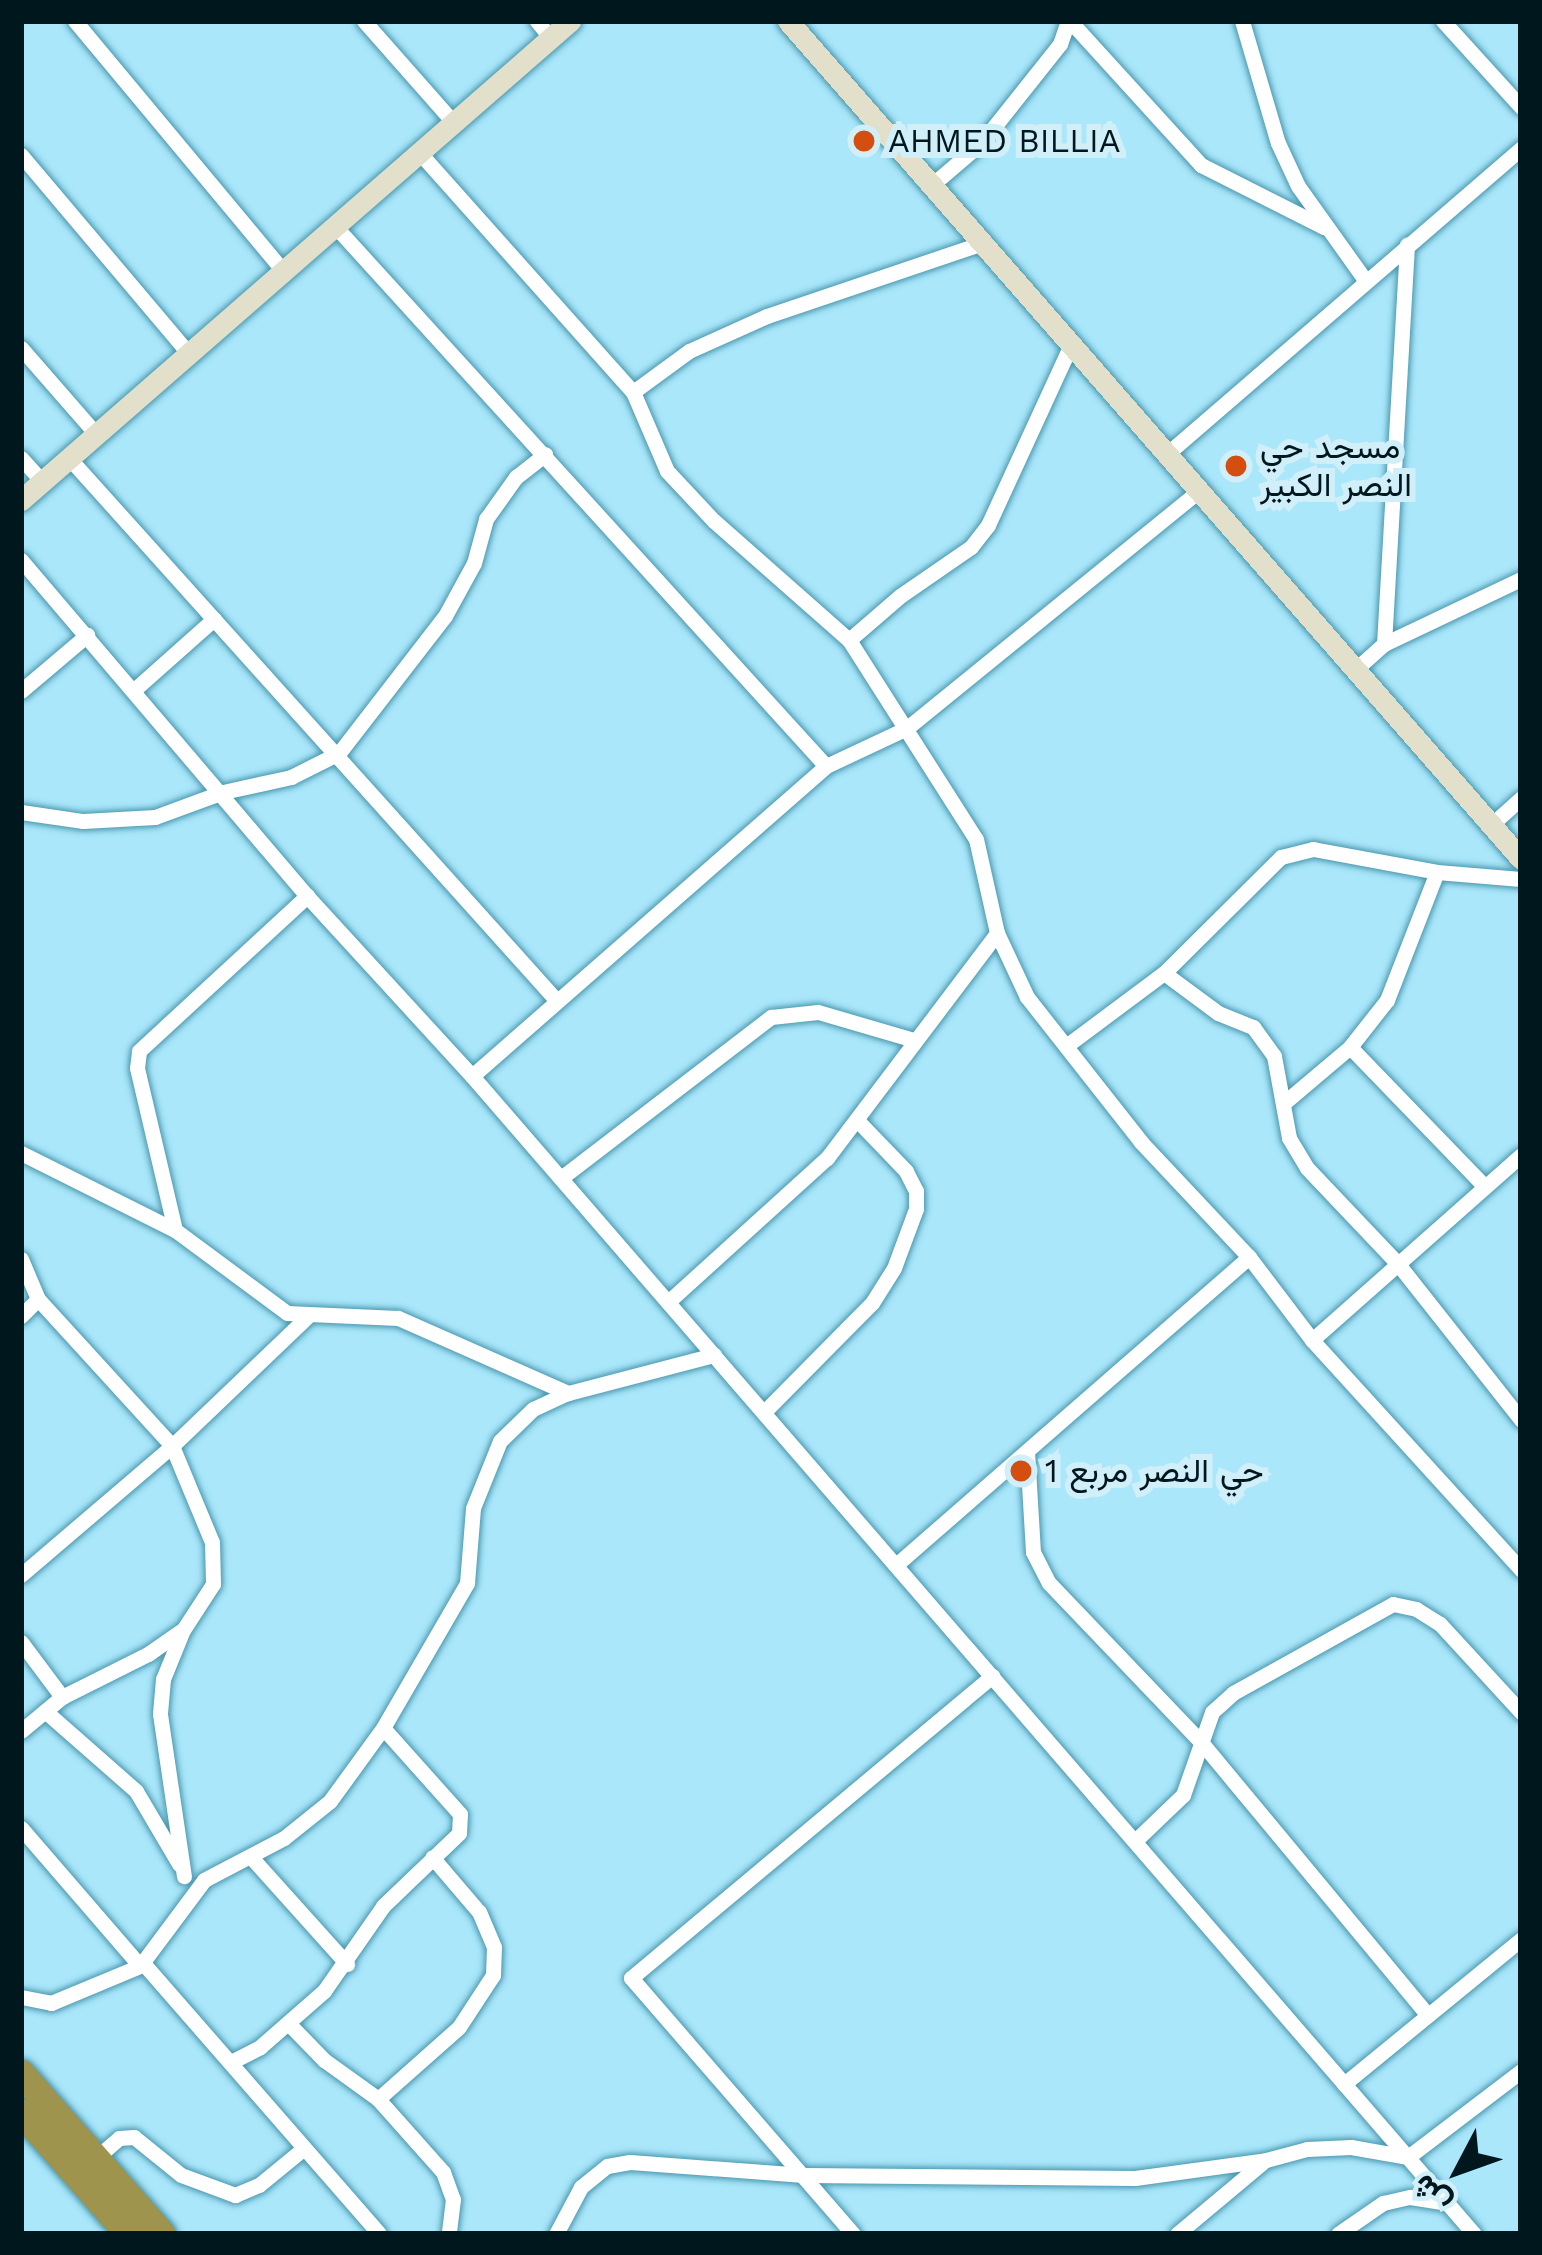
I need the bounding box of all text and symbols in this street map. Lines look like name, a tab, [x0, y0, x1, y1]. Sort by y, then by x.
place label: AHMED BILLIA	[888, 121, 1121, 161]
marker: AHMED BILLIA	[851, 128, 877, 154]
place label: مسجد حي النصر الكبير	[1260, 427, 1412, 505]
marker: مسجد حي النصر الكبير	[1223, 453, 1249, 479]
place label: حي النصر مربع 1	[1045, 1451, 1264, 1491]
marker: حي النصر مربع 1	[1008, 1458, 1034, 1484]
north arrow	[1398, 2111, 1518, 2231]
text: ش	[1403, 2167, 1458, 2223]

